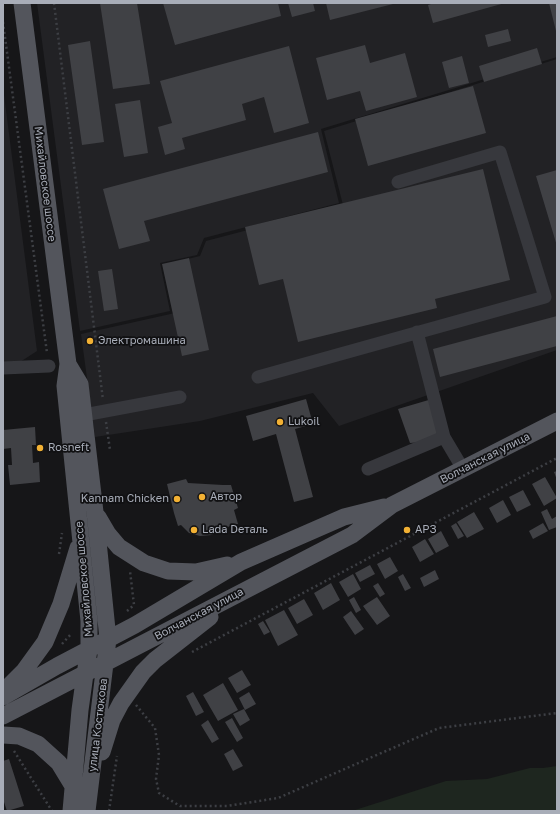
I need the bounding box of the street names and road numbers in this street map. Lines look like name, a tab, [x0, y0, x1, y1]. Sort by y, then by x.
street label: Михайловское шоссе	[31, 126, 59, 242]
street label: Волчанская улица	[438, 430, 532, 486]
street label: Михайловское шоссе	[72, 521, 96, 637]
street label: Волчанская улица	[152, 585, 246, 643]
street label: улица Костюкова	[86, 677, 110, 773]

